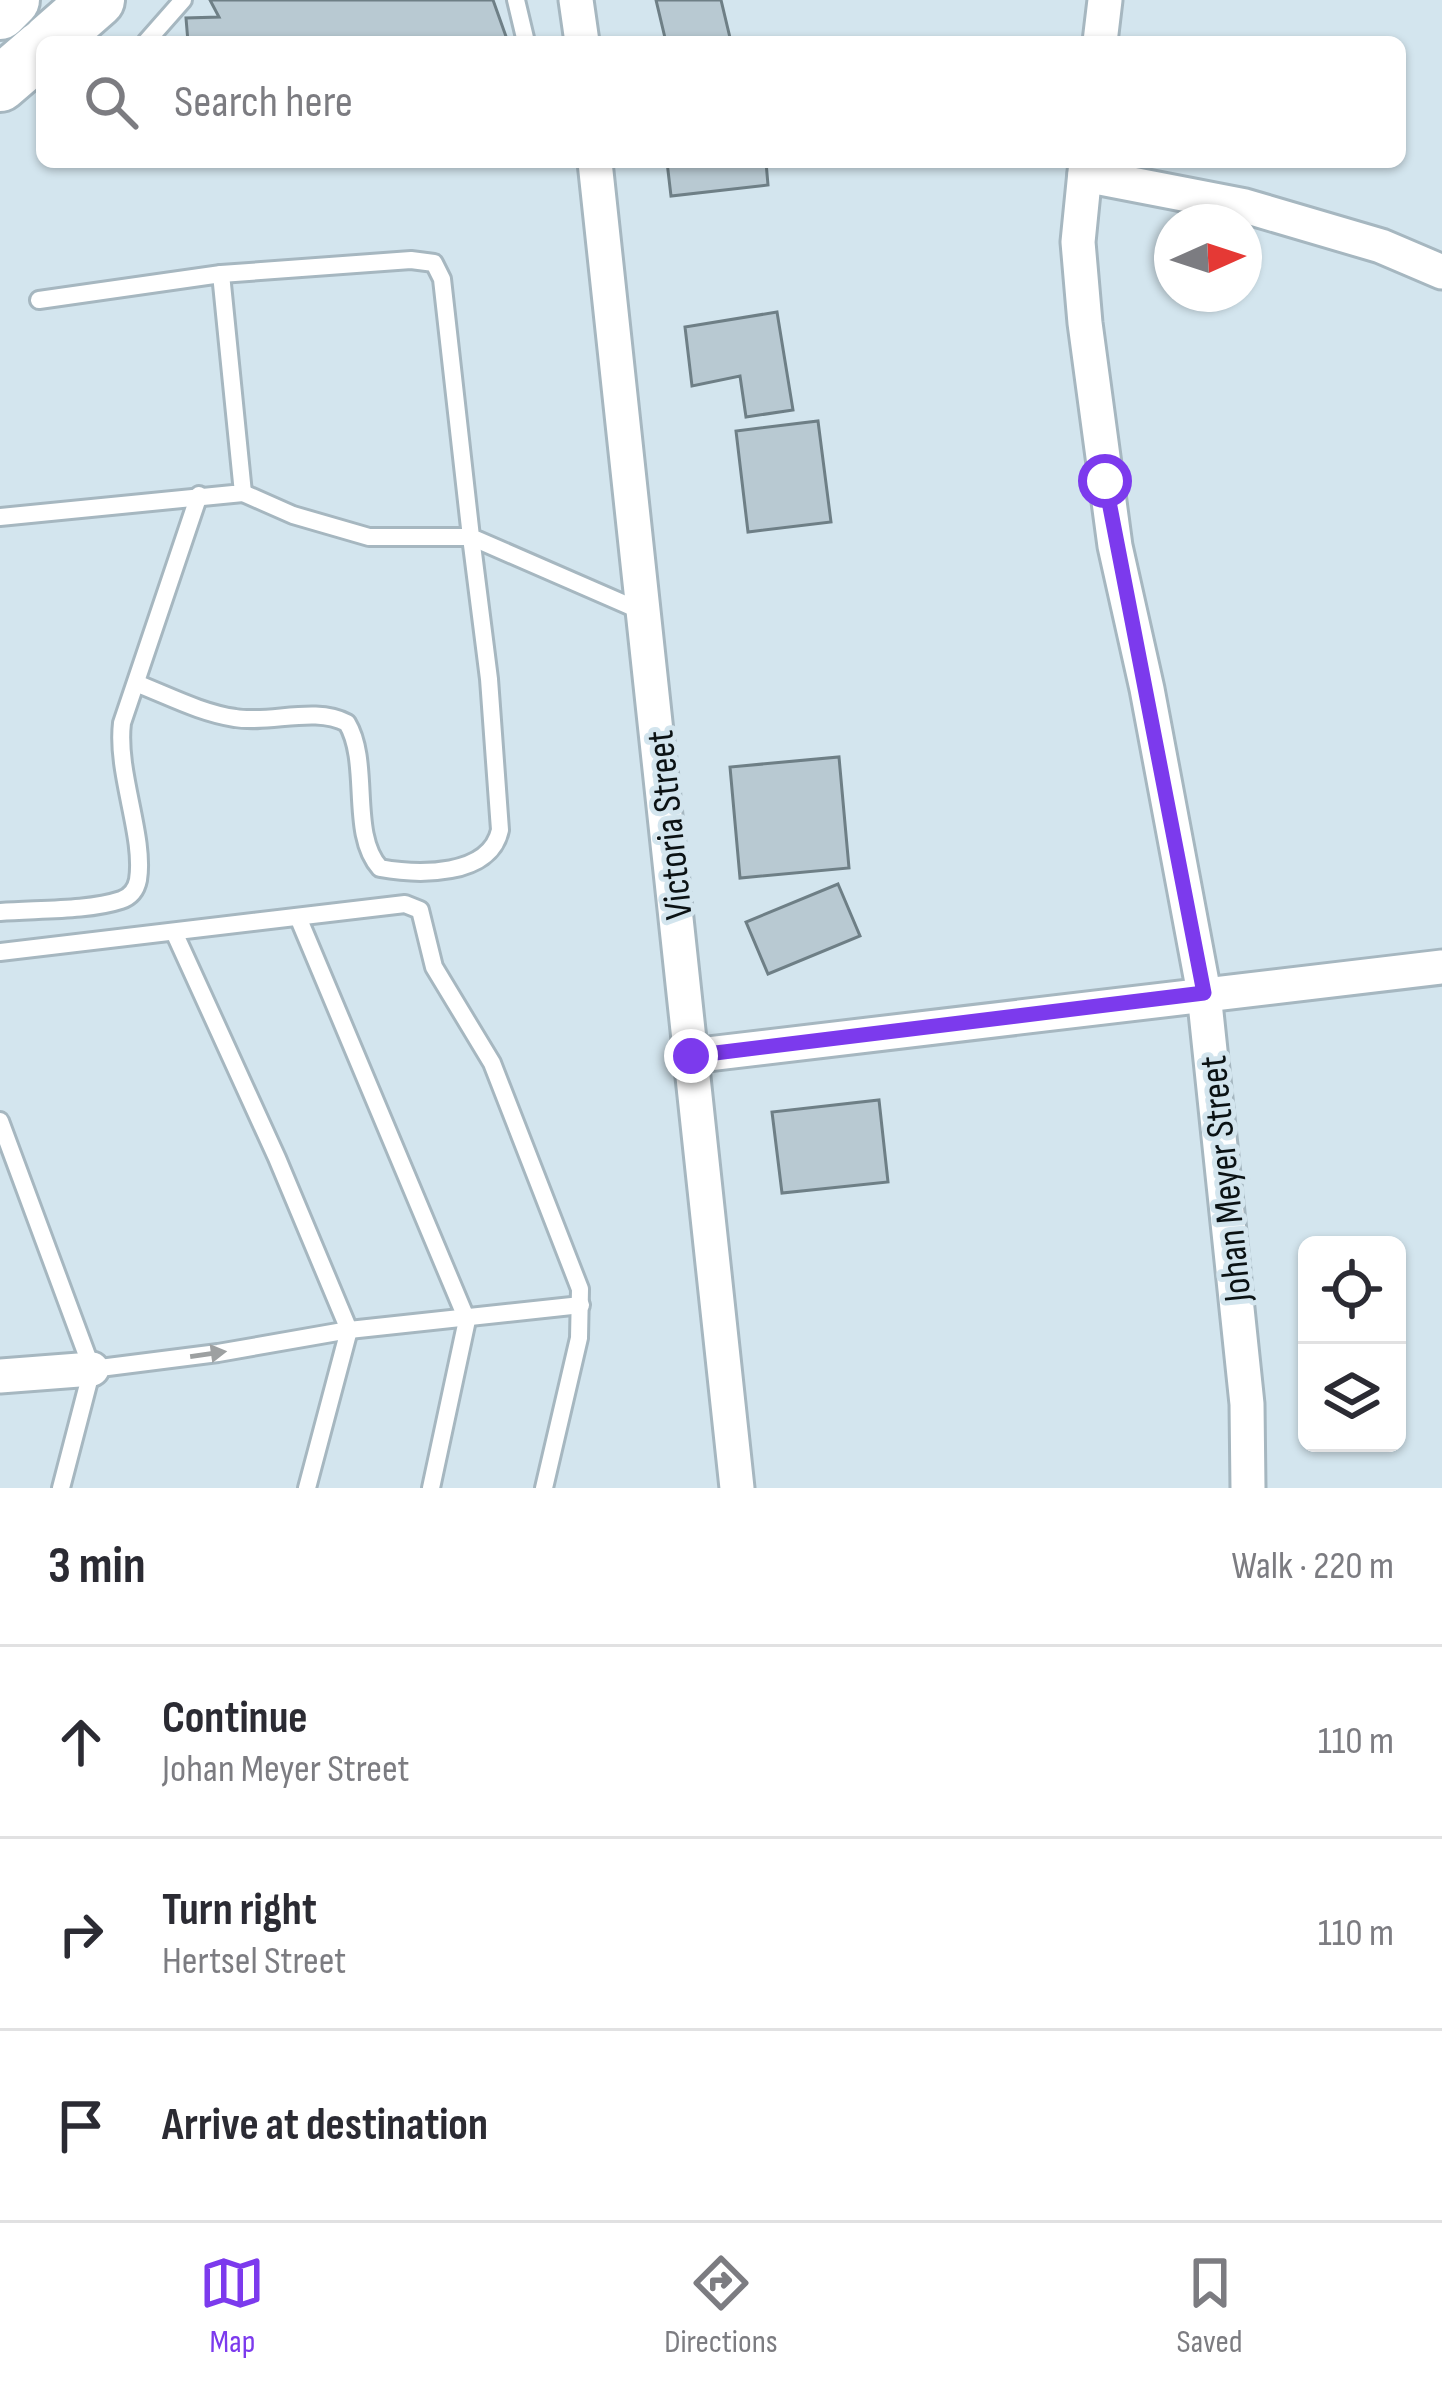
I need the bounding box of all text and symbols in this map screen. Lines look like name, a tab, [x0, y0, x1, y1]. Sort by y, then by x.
search box	[36, 36, 1406, 168]
icon: search	[78, 69, 144, 135]
text: Search here	[174, 75, 353, 130]
north arrow	[1154, 204, 1262, 312]
route start	[1078, 454, 1132, 508]
street label: Victoria Street	[637, 728, 704, 922]
route end	[664, 1029, 718, 1083]
street label: Johan Meyer Street	[1190, 1053, 1263, 1305]
map controls	[1298, 1236, 1406, 1452]
button: locate	[1298, 1236, 1406, 1344]
button: layers	[1298, 1344, 1406, 1452]
one-way arrow	[190, 1345, 227, 1364]
text: 3 min	[48, 1536, 146, 1597]
text: Walk · 220 m	[1232, 1543, 1394, 1590]
text: Continue	[162, 1691, 308, 1746]
icon: ahead	[48, 1709, 114, 1775]
text: 110 m	[1318, 1718, 1394, 1765]
text: Johan Meyer Street	[162, 1746, 409, 1793]
text: Turn right	[162, 1883, 317, 1938]
icon: right	[48, 1901, 114, 1967]
text: 110 m	[1318, 1910, 1394, 1957]
text: Hertsel Street	[162, 1938, 346, 1985]
icon: arrive	[48, 2093, 114, 2159]
text: Arrive at destination	[162, 2098, 488, 2153]
tab: Map	[199, 2250, 265, 2362]
tab: Directions	[664, 2250, 778, 2362]
tab: Saved	[1176, 2250, 1243, 2362]

